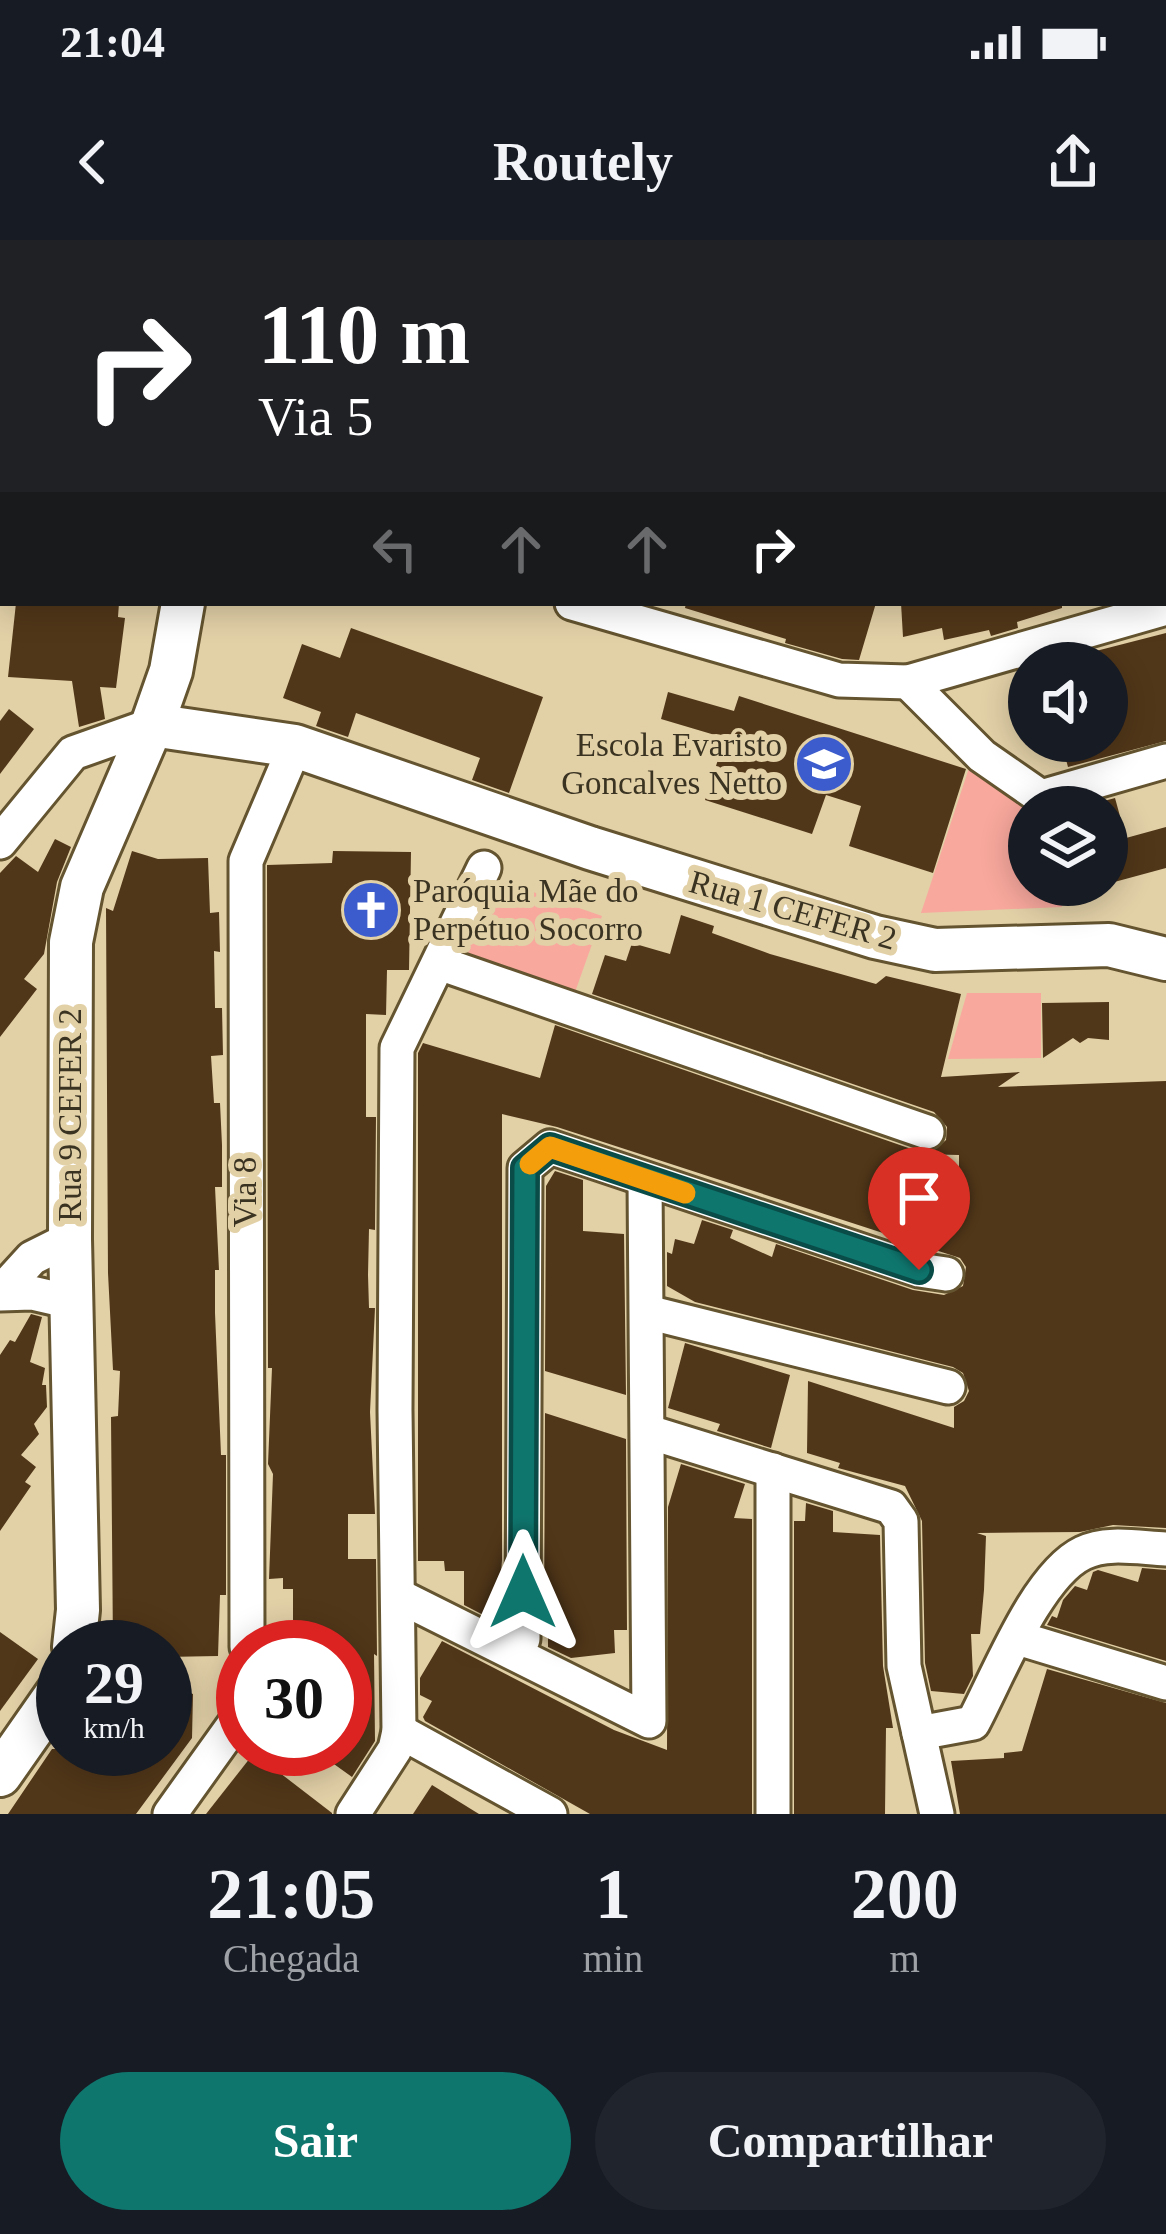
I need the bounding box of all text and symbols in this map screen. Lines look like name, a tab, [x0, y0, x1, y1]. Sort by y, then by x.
text: 21:04	[60, 17, 165, 67]
icon: back	[60, 129, 126, 195]
icon: share	[1040, 129, 1106, 195]
text: Routely	[493, 132, 673, 192]
icon: right	[60, 288, 216, 444]
text: 110 m	[258, 288, 470, 381]
text: Via 5	[258, 387, 373, 447]
icon: left	[362, 516, 428, 582]
icon: ahead	[488, 516, 554, 582]
icon: ahead	[614, 516, 680, 582]
icon: right	[740, 516, 806, 582]
map controls	[1008, 642, 1128, 906]
button: sound	[1008, 642, 1128, 762]
place label: Escola Evaristo Goncalves Netto	[561, 727, 782, 801]
school or university icon: Escola Evaristo Goncalves Netto	[793, 733, 855, 795]
button: layers	[1008, 786, 1128, 906]
street label: Rua 1 CEFER 2	[685, 863, 901, 957]
place label: Paróquia Mãe do Perpétuo Socorro	[413, 873, 643, 947]
church icon: Paróquia Mãe do Perpétuo Socorro	[340, 879, 402, 941]
street label: Rua 9 CEFER 2	[52, 1008, 88, 1222]
pin	[868, 1147, 970, 1270]
street label: Via 8	[227, 1157, 263, 1227]
icon: arrive	[886, 1165, 952, 1231]
position arrow	[460, 1529, 586, 1655]
speed limit sign: 30	[216, 1620, 372, 1776]
text: 29	[84, 1650, 144, 1716]
text: km/h	[83, 1711, 145, 1744]
text: 21:05	[207, 1854, 375, 1934]
text: 1	[595, 1854, 631, 1934]
text: 200	[851, 1854, 959, 1934]
text: Chegada	[223, 1937, 360, 1980]
text: min	[583, 1937, 643, 1980]
text: m	[889, 1937, 920, 1980]
button: Sair	[60, 2072, 571, 2210]
button: Compartilhar	[595, 2072, 1106, 2210]

